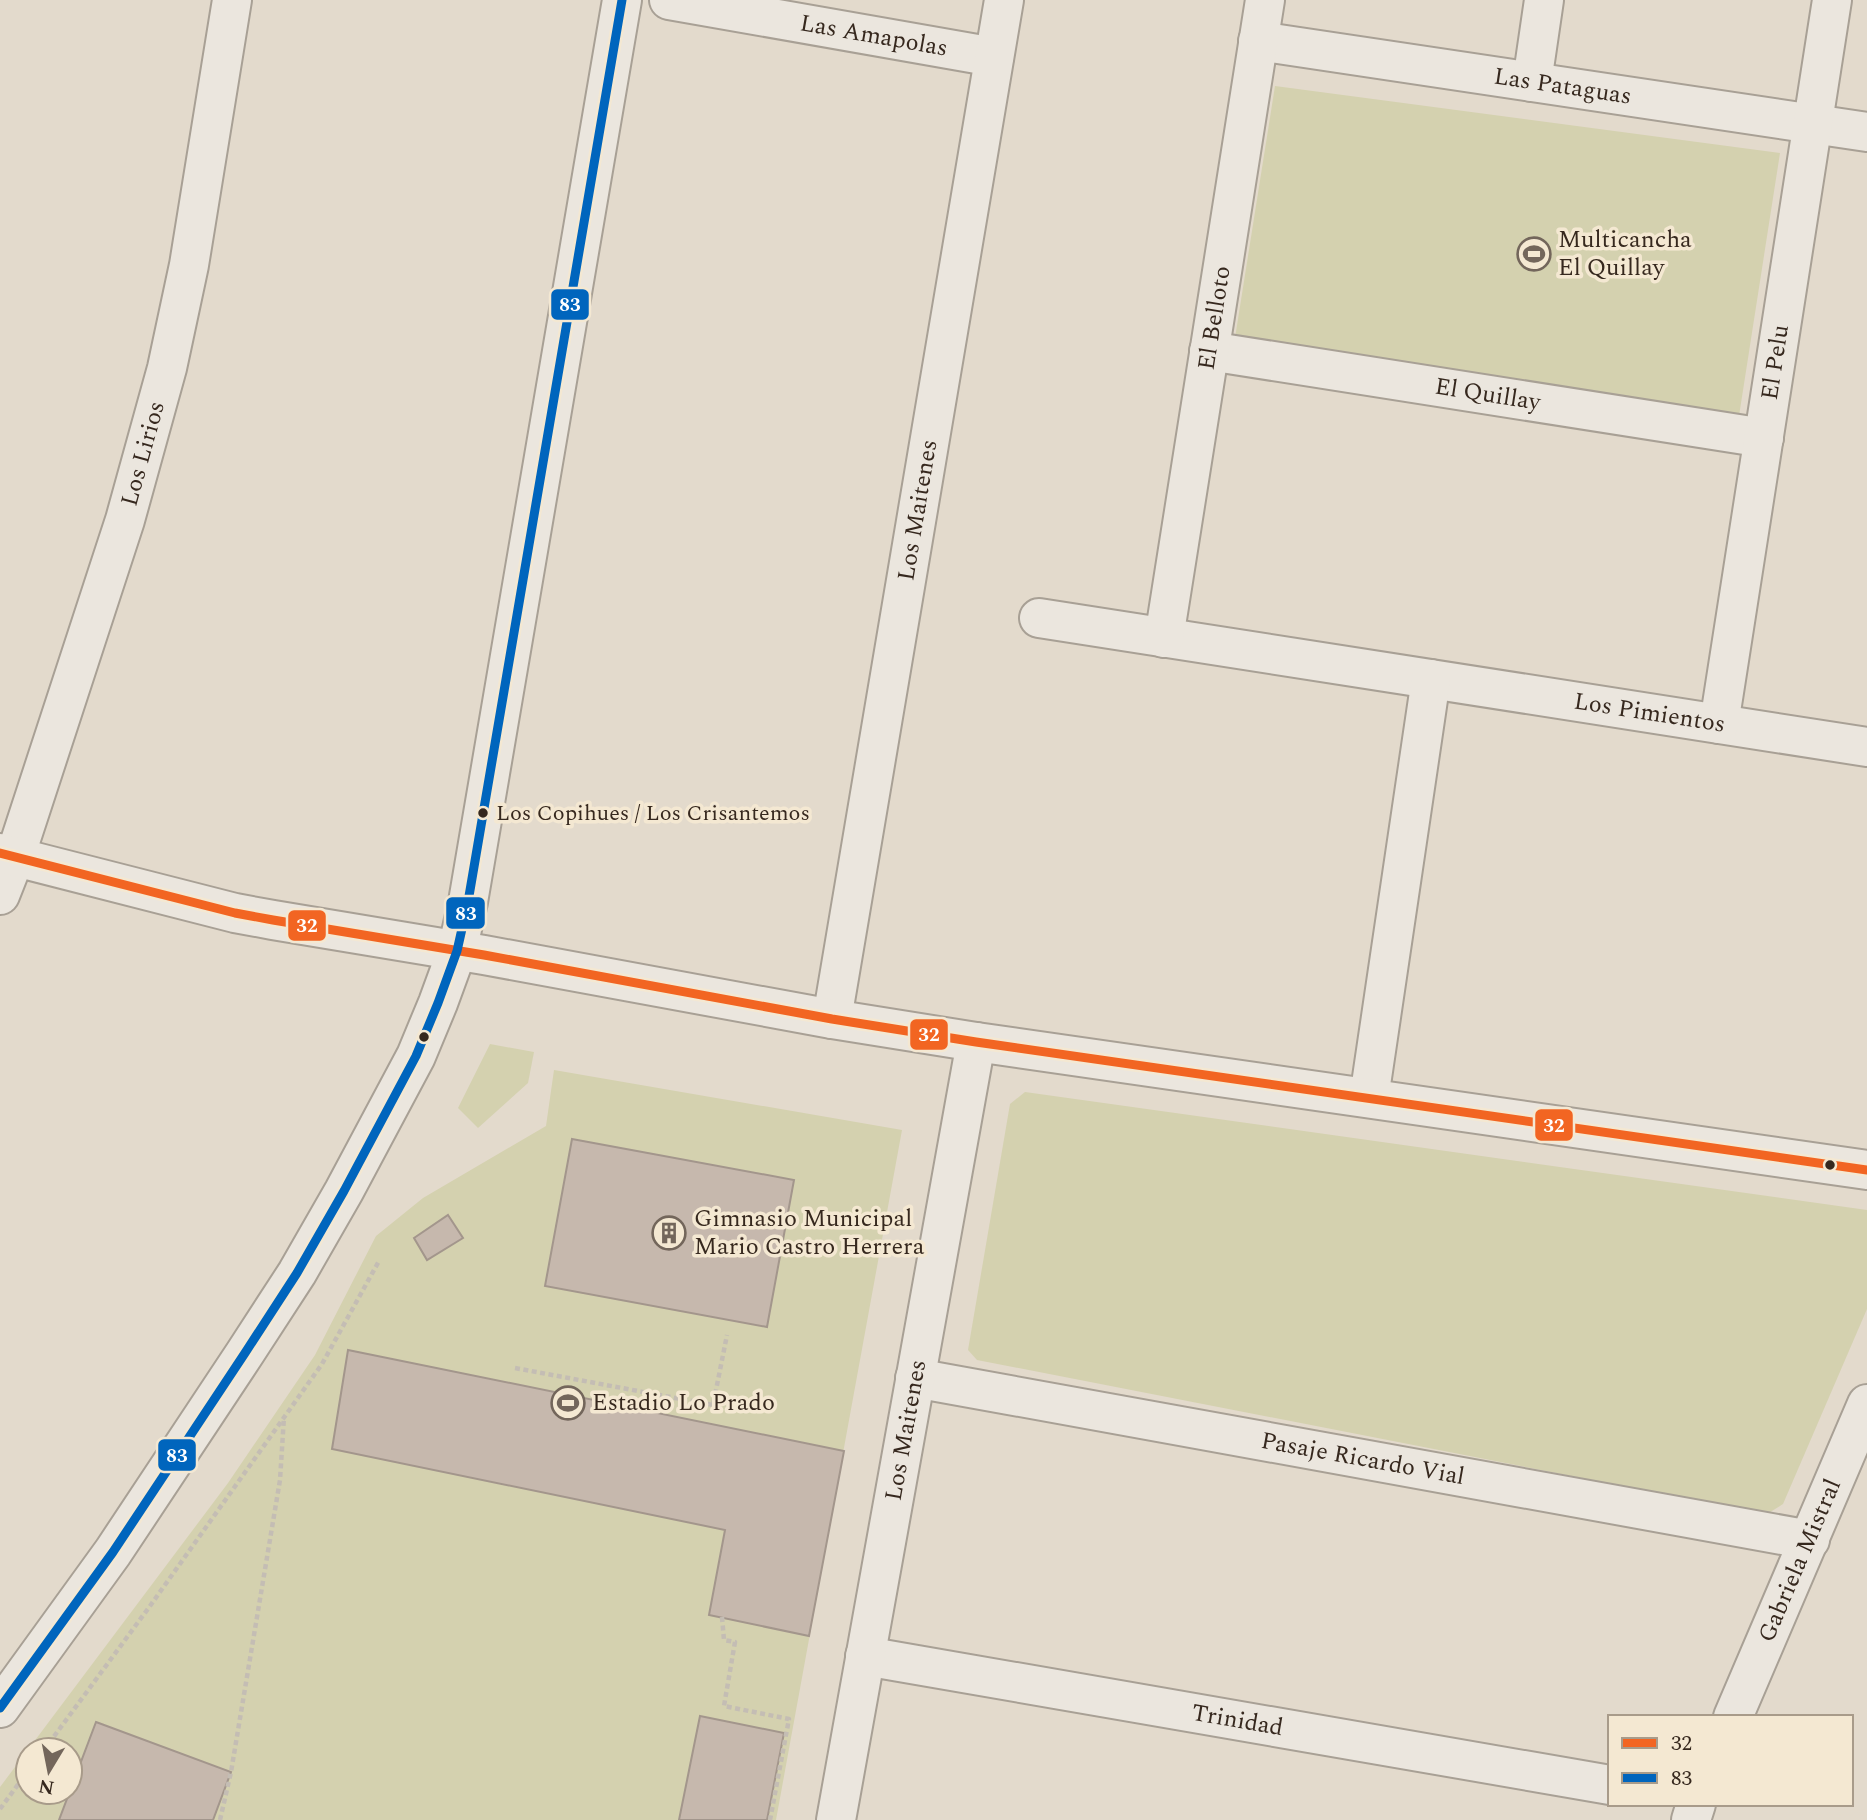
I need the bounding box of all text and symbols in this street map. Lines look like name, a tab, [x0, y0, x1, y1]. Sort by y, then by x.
street label: Las Amapolas	[797, 5, 951, 67]
street label: Las Pataguas	[1491, 58, 1634, 115]
place label: Multicancha El Quillay	[1558, 222, 1692, 286]
sports icon: Multicancha El Quillay	[1515, 235, 1553, 273]
street label: El Belloto	[1189, 263, 1241, 373]
line badge: 83	[550, 288, 590, 321]
text: 83	[559, 291, 581, 320]
street label: El Pelu	[1752, 322, 1799, 403]
street label: El Quillay	[1432, 369, 1544, 421]
street label: Los Lirios	[112, 397, 175, 510]
street label: Los Maitenes	[888, 437, 948, 584]
street label: Los Pimientos	[1571, 684, 1728, 743]
place label: Los Copihues / Los Crisantemos	[496, 797, 810, 830]
marker: Los Copihues / Los Crisantemos	[476, 806, 490, 820]
line badge: 83	[445, 896, 486, 930]
text: 83	[455, 900, 477, 929]
line badge: 32	[287, 909, 327, 942]
text: 32	[296, 912, 318, 941]
line badge: 32	[909, 1018, 949, 1051]
text: 32	[918, 1021, 940, 1050]
unlabelled marker	[417, 1030, 431, 1044]
line badge: 32	[1534, 1108, 1574, 1142]
text: 32	[1543, 1112, 1565, 1141]
unlabelled marker	[1823, 1158, 1837, 1172]
place label: Gimnasio Municipal Mario Castro Herrera	[694, 1201, 925, 1265]
building icon: Gimnasio Municipal Mario Castro Herrera	[650, 1214, 688, 1252]
street label: Los Maitenes	[876, 1357, 937, 1504]
sports icon: Estadio Lo Prado	[549, 1384, 587, 1422]
place label: Estadio Lo Prado	[592, 1385, 775, 1421]
street label: Pasaje Ricardo Vial	[1258, 1423, 1467, 1495]
line badge: 83	[157, 1438, 197, 1472]
text: 83	[166, 1442, 188, 1471]
street label: Gabriela Mistral	[1749, 1473, 1851, 1648]
street label: Trinidad	[1189, 1695, 1286, 1746]
legend	[1608, 1715, 1853, 1806]
text: 32	[1671, 1728, 1692, 1760]
north arrow	[14, 1736, 84, 1806]
text: 83	[1671, 1763, 1693, 1795]
text: N	[36, 1771, 56, 1802]

